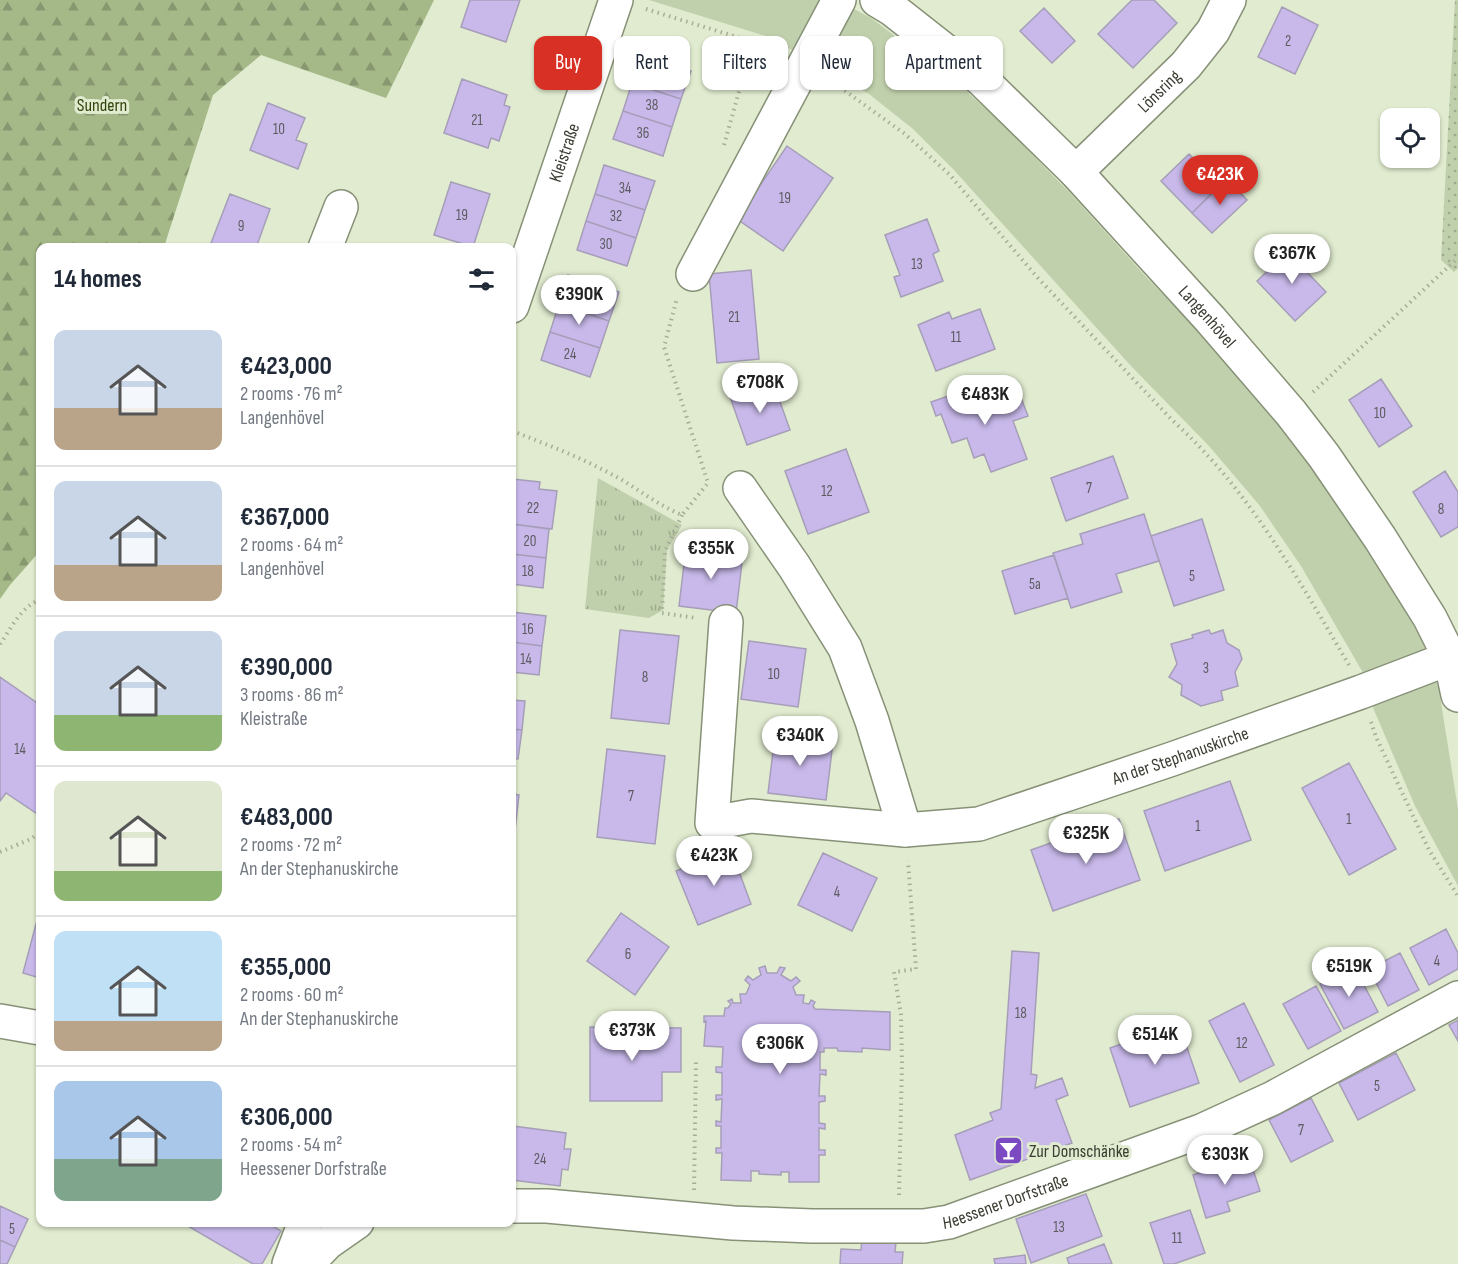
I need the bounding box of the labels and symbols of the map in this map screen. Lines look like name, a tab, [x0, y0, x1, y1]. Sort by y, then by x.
house number: 2	[1285, 32, 1291, 51]
street label: Lönsring	[1134, 66, 1185, 117]
park label: Sundern	[77, 95, 127, 116]
house number: 38	[646, 96, 658, 115]
house number: 21	[471, 111, 483, 130]
house number: 10	[273, 120, 285, 139]
street label: Kleistraße	[545, 121, 584, 185]
house number: 36	[637, 124, 649, 143]
pin: €423K	[1178, 155, 1262, 206]
house number: 34	[619, 179, 631, 198]
house number: 19	[779, 189, 791, 208]
house number: 19	[456, 206, 468, 225]
house number: 32	[610, 207, 622, 226]
house number: 9	[238, 217, 244, 236]
pin: €367K	[1250, 234, 1334, 285]
house number: 30	[600, 235, 612, 254]
house number: 13	[911, 255, 923, 274]
pin: €390K	[537, 275, 621, 326]
street label: Langenhövel	[1174, 282, 1240, 352]
house number: 21	[728, 308, 740, 327]
house number: 11	[951, 328, 962, 347]
house number: 24	[564, 345, 576, 364]
pin: €708K	[718, 363, 802, 414]
pin: €483K	[943, 375, 1027, 426]
house number: 10	[1374, 404, 1386, 423]
house number: 7	[1086, 479, 1092, 498]
house number: 12	[821, 482, 833, 501]
house number: 22	[527, 499, 539, 518]
house number: 8	[1438, 500, 1444, 519]
pin: €355K	[669, 529, 753, 580]
house number: 20	[524, 532, 536, 551]
house number: 18	[522, 562, 534, 581]
house number: 5	[1189, 567, 1195, 586]
house number: 5a	[1029, 575, 1041, 594]
house number: 16	[522, 620, 534, 639]
house number: 14	[520, 650, 532, 669]
house number: 3	[1203, 659, 1209, 678]
house number: 10	[768, 665, 780, 684]
house number: 8	[642, 668, 648, 687]
pin: €340K	[758, 716, 842, 767]
street label: An der Stephanuskirche	[1109, 723, 1251, 790]
house number: 14	[14, 740, 26, 759]
house number: 7	[628, 787, 634, 806]
house number: 1	[1346, 810, 1352, 829]
pin: €325K	[1044, 814, 1128, 865]
house number: 1	[1195, 817, 1201, 836]
pin: €423K	[672, 836, 756, 887]
house number: 4	[834, 883, 840, 902]
house number: 6	[625, 945, 631, 964]
pin: €519K	[1307, 947, 1391, 998]
house number: 4	[1434, 952, 1440, 971]
house number: 18	[1015, 1004, 1027, 1023]
pin: €373K	[590, 1011, 674, 1062]
pin: €514K	[1113, 1015, 1197, 1066]
pin: €306K	[738, 1024, 822, 1075]
house number: 12	[1236, 1034, 1248, 1053]
house number: 5	[1374, 1077, 1380, 1096]
house number: 7	[1298, 1121, 1304, 1140]
bar icon: Zur Domschänke	[992, 1135, 1024, 1167]
pin: €303K	[1183, 1135, 1267, 1186]
place label: Zur Domschänke	[1029, 1141, 1130, 1162]
house number: 24	[534, 1150, 546, 1169]
street label: Heessener Dorfstraße	[941, 1170, 1071, 1234]
house number: 13	[1053, 1218, 1065, 1237]
house number: 5	[9, 1220, 15, 1239]
house number: 11	[1172, 1229, 1183, 1248]

